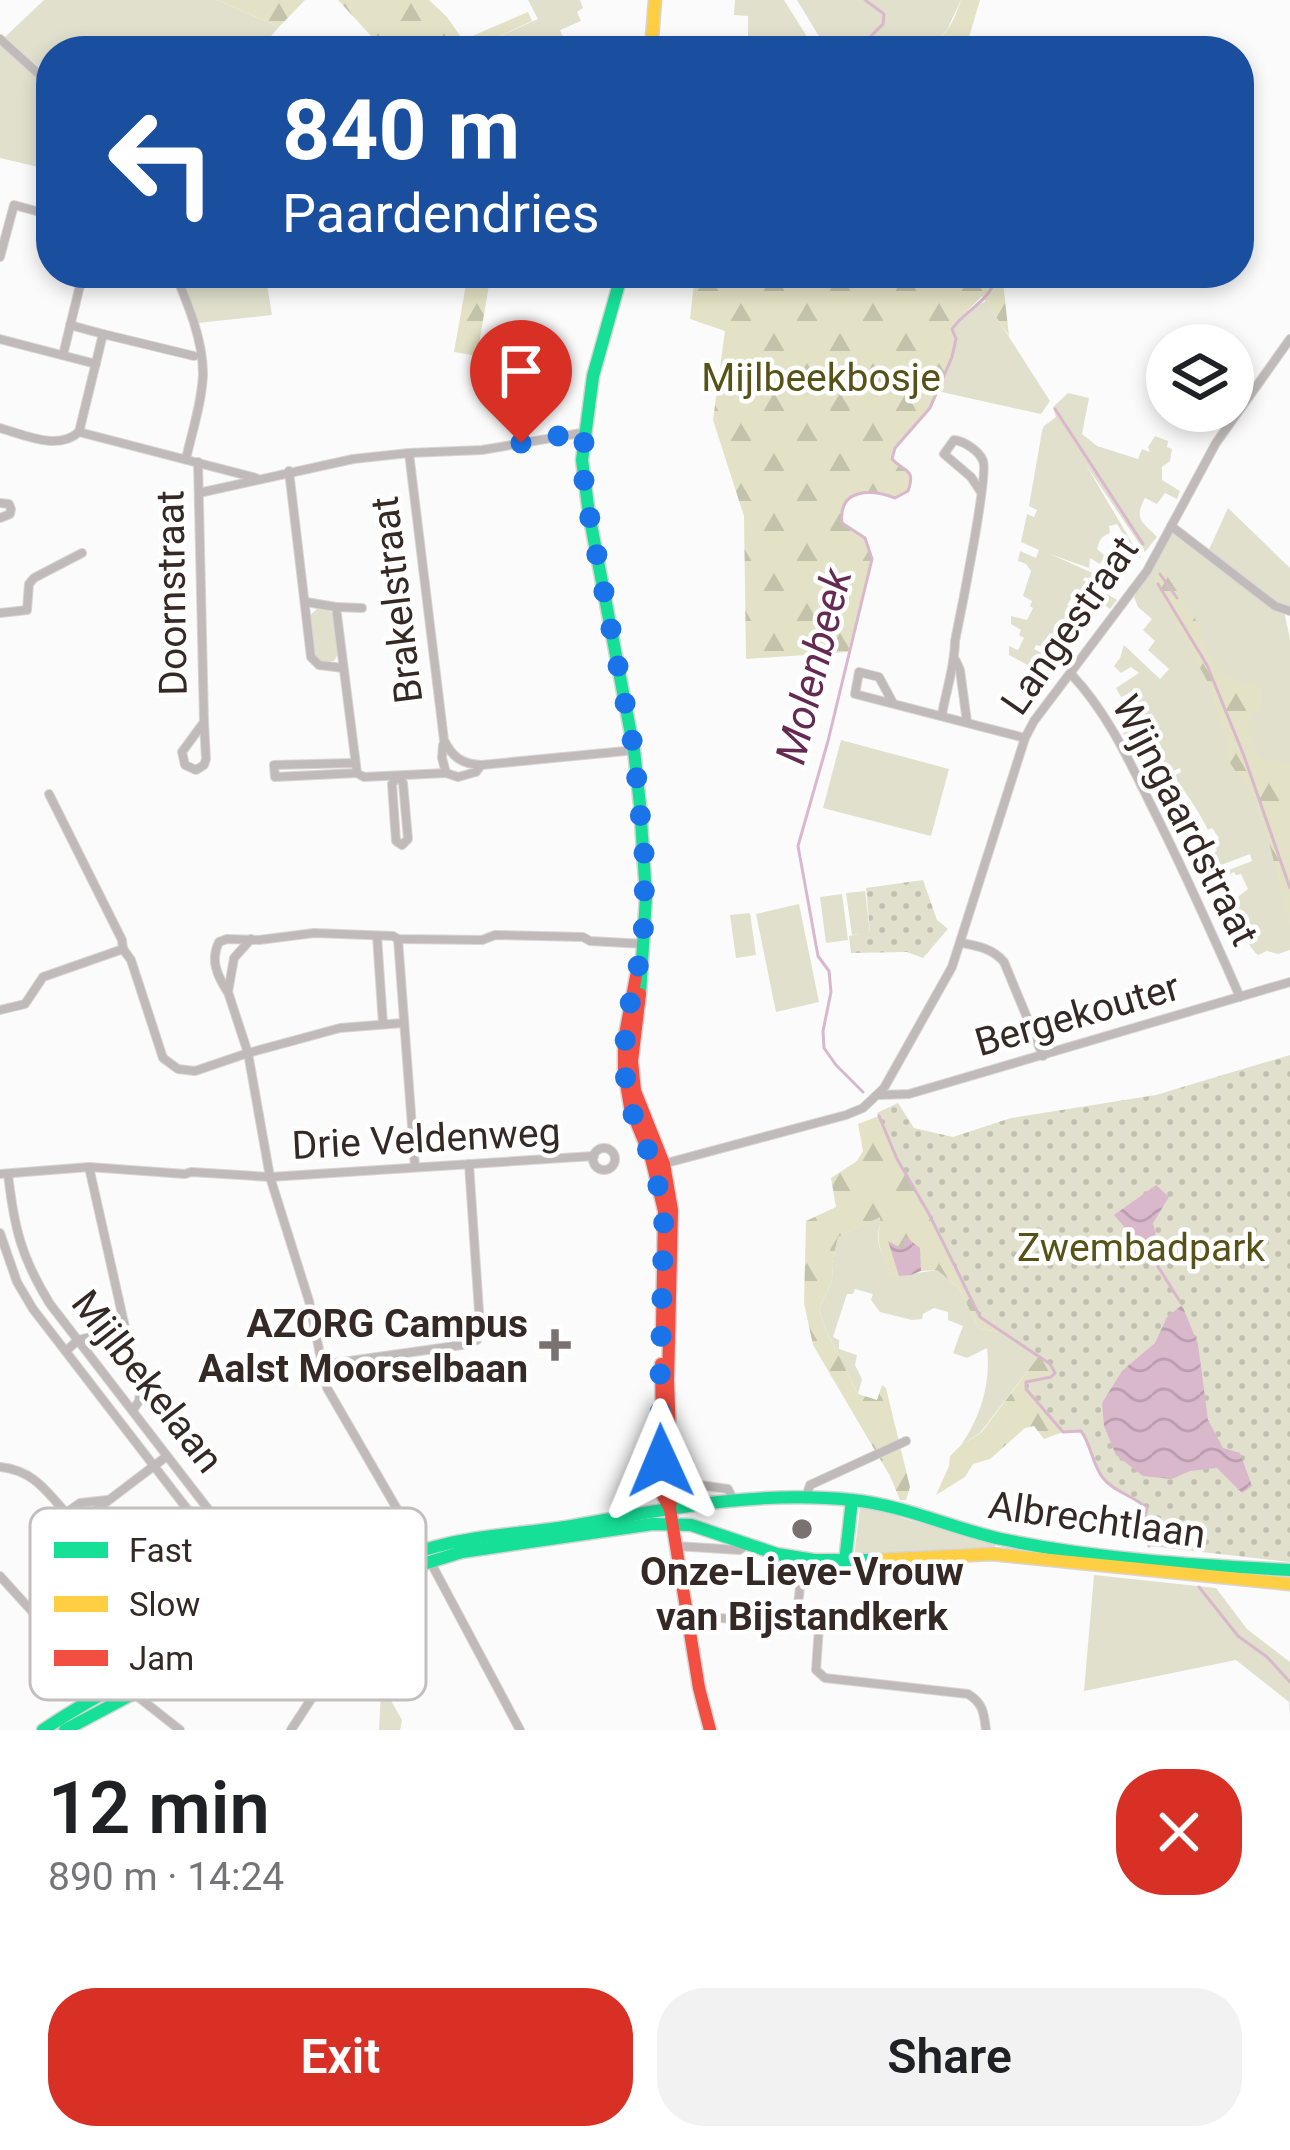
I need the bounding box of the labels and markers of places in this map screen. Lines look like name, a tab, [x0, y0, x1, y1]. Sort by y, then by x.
pin	[470, 320, 572, 443]
place label: AZORG Campus Aalst Moorselbaan	[198, 1301, 528, 1392]
marker: AZORG Campus Aalst Moorselbaan	[539, 1329, 571, 1361]
marker: Onze-Lieve-Vrouw van Bijstandkerk	[789, 1516, 815, 1542]
place label: Onze-Lieve-Vrouw van Bijstandkerk	[640, 1549, 964, 1640]

